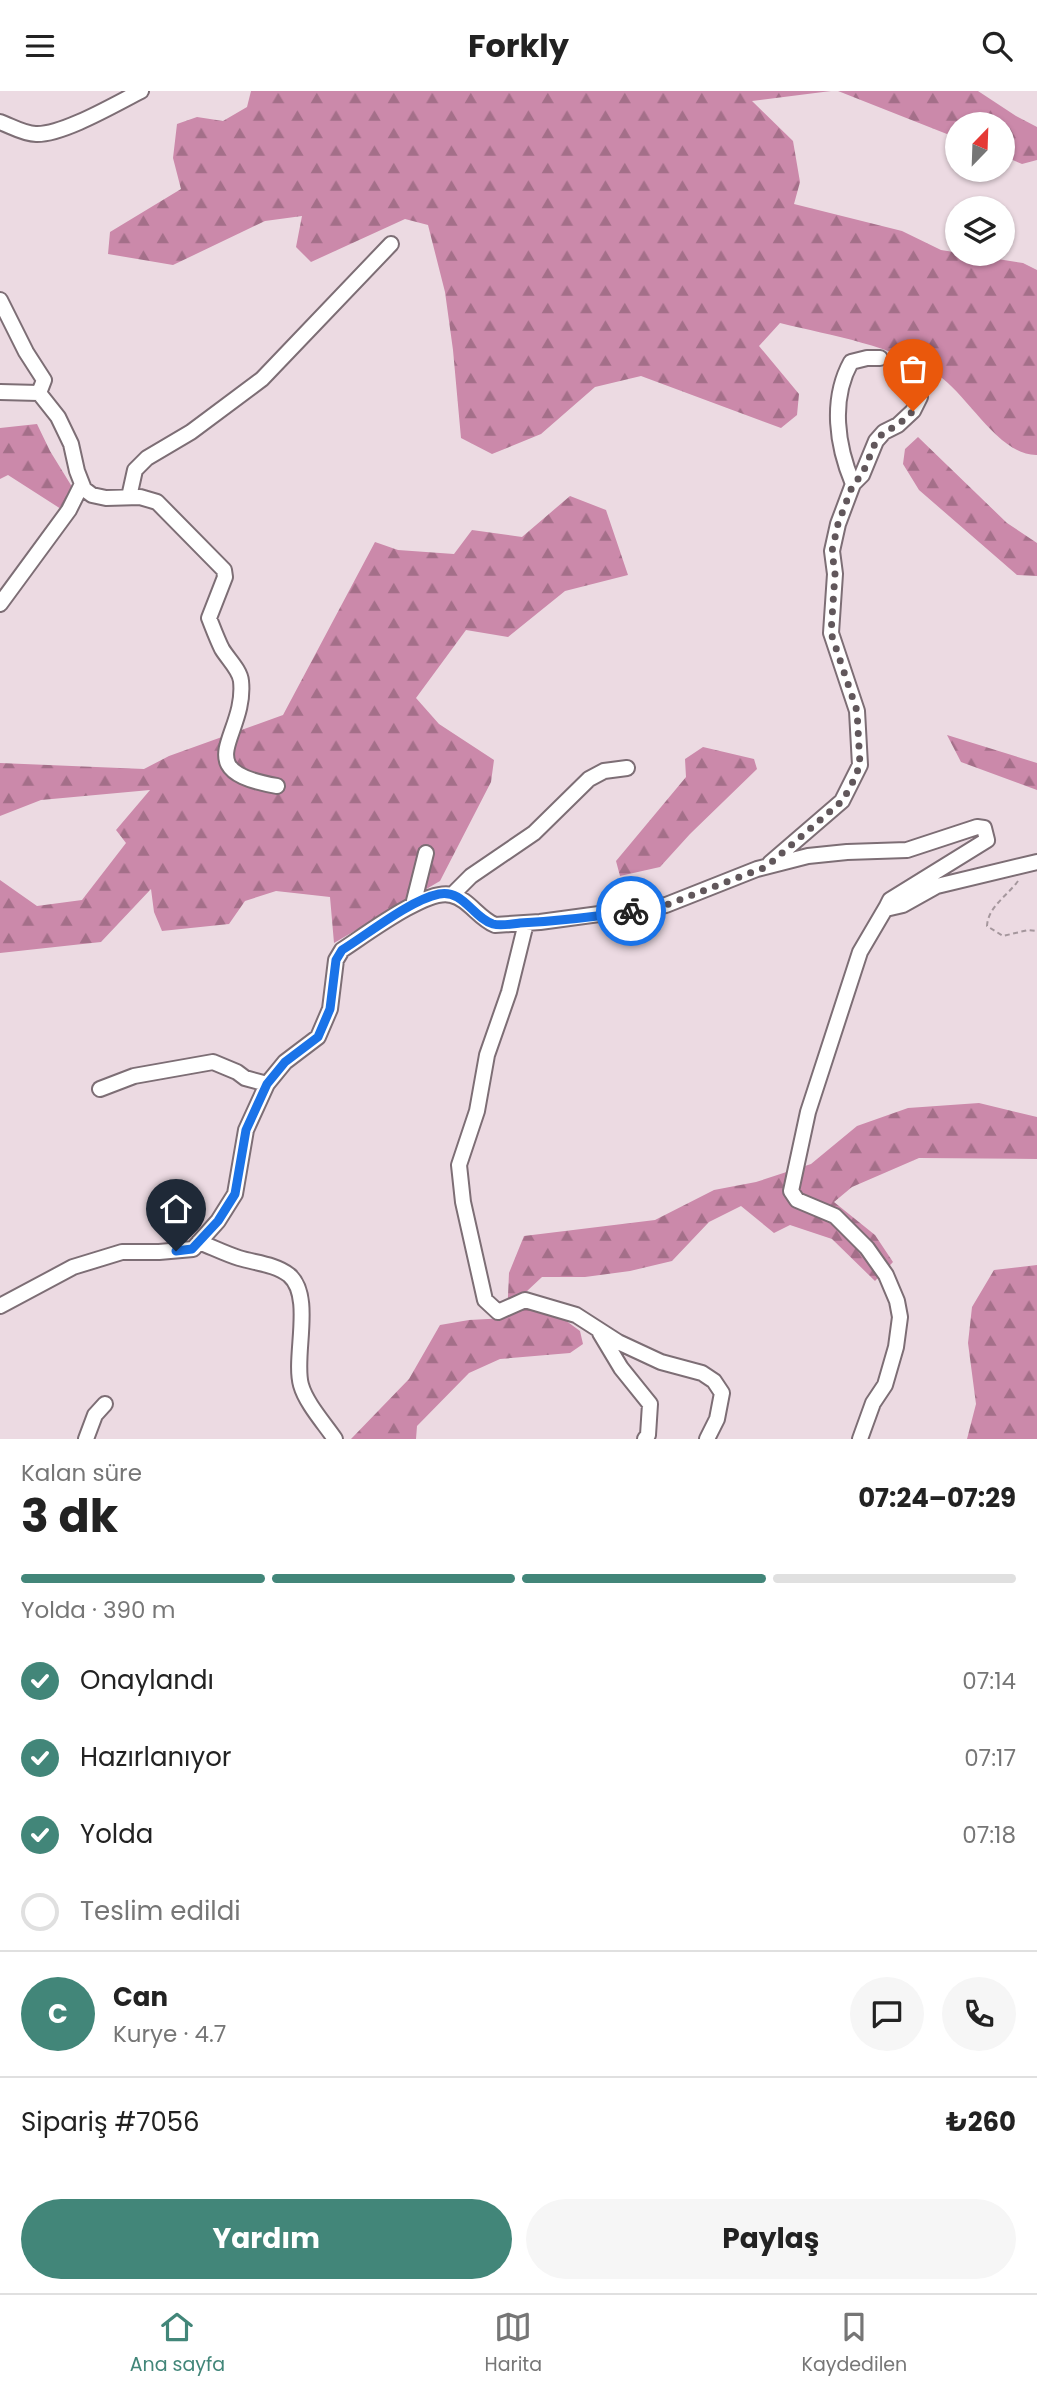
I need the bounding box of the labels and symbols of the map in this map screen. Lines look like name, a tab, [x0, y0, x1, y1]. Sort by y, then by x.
north arrow	[945, 112, 1015, 182]
pin	[883, 339, 943, 411]
courier	[596, 876, 666, 946]
pin	[146, 1179, 206, 1251]

